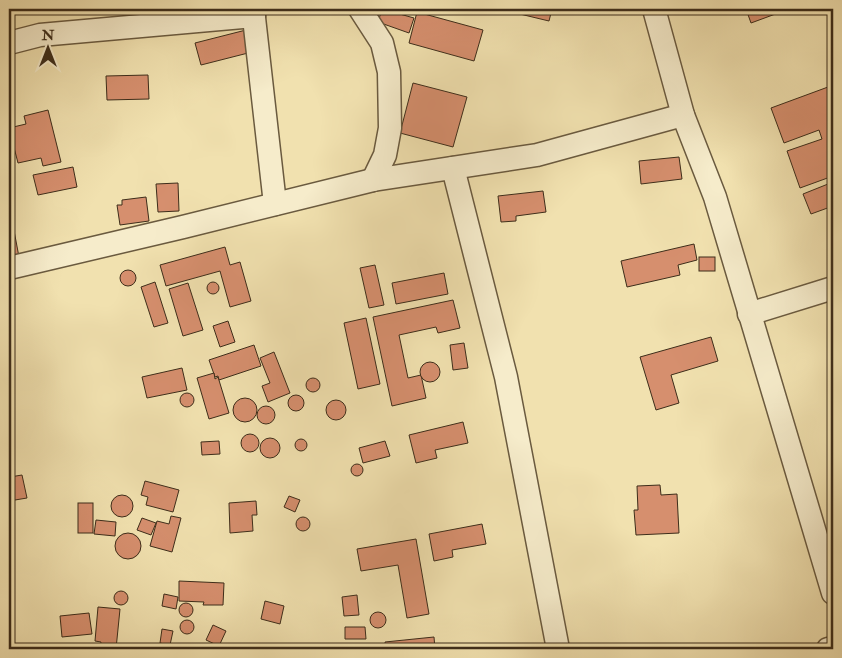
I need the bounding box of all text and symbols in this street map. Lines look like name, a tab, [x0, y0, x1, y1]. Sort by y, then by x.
north arrow	[22, 22, 72, 72]
text: N	[41, 27, 55, 44]

